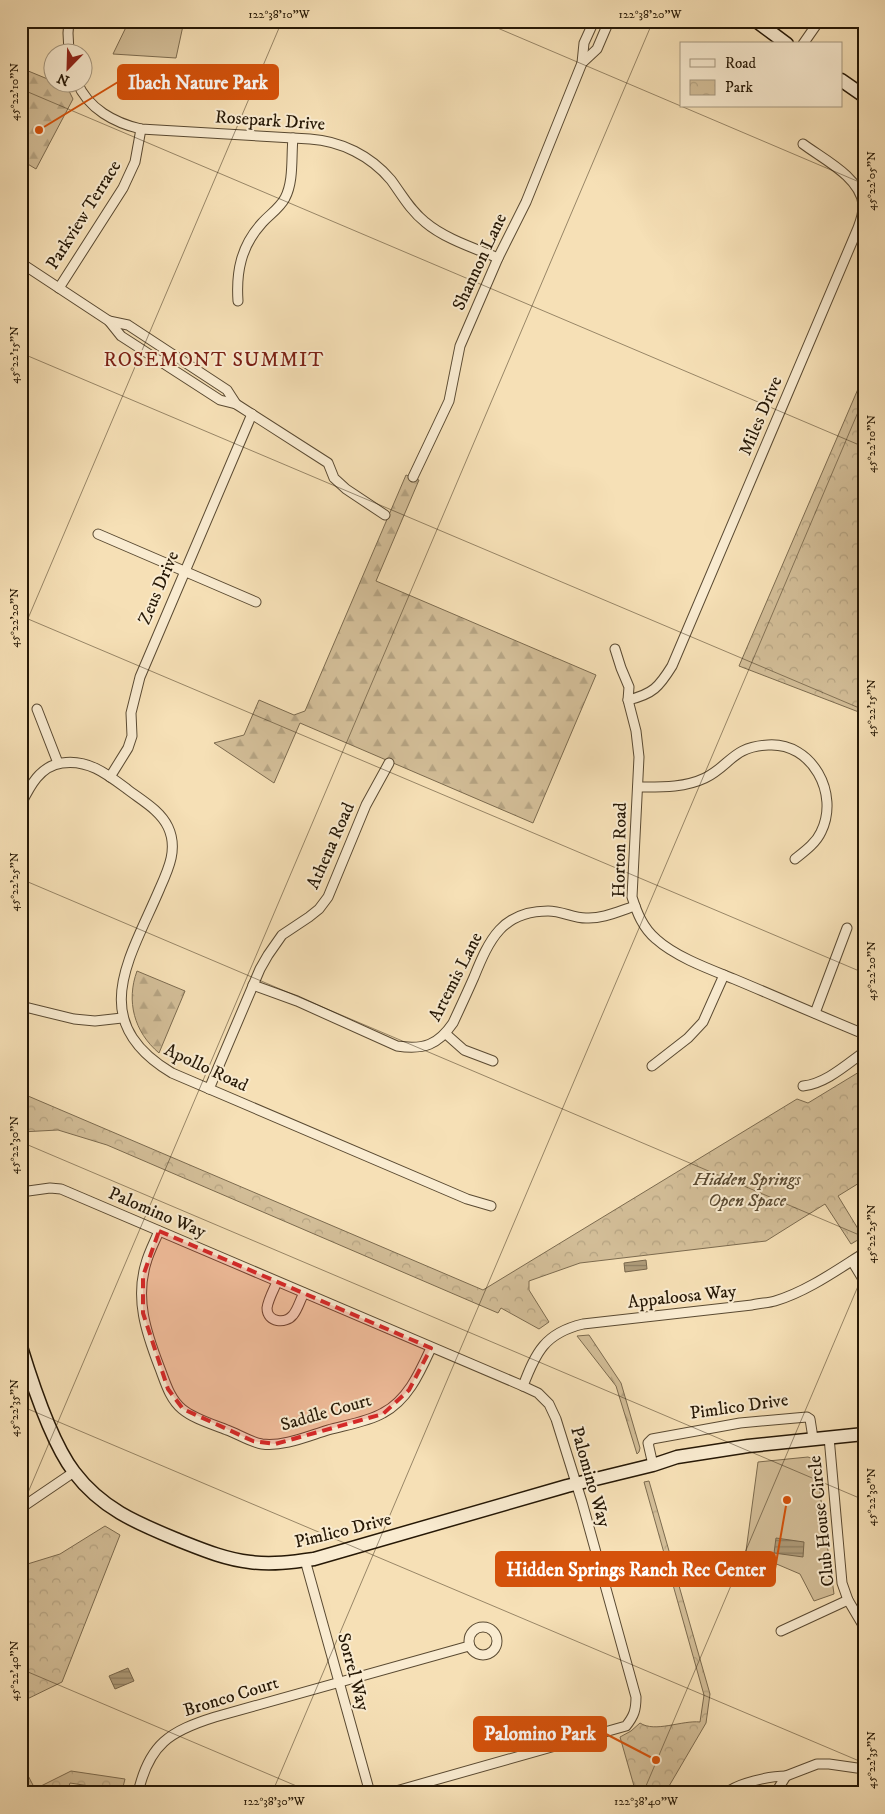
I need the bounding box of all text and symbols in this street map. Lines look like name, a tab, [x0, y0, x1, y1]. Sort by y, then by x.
text: 122°38'10"W	[248, 7, 311, 22]
text: 122°38'20"W	[619, 7, 682, 22]
north arrow	[42, 42, 92, 92]
legend	[680, 42, 842, 108]
text: Road	[725, 54, 757, 73]
text: 45°22'10"N	[7, 63, 22, 121]
callout: Ibach Nature Park	[118, 65, 278, 99]
text: N	[54, 68, 72, 90]
text: Ibach Nature Park	[128, 72, 269, 95]
text: Park	[725, 78, 754, 97]
street label: Rosepark Drive	[214, 106, 326, 136]
text: 45°22'05"N	[864, 151, 879, 211]
street label: Parkview Terrace	[42, 156, 126, 274]
street label: Shannon Lane	[448, 210, 512, 314]
text: 45°22'15"N	[7, 326, 22, 384]
district label: ROSEMONT SUMMIT	[104, 348, 324, 373]
street label: Miles Drive	[734, 373, 788, 459]
text: 45°22'10"N	[864, 415, 879, 473]
street label: Zeus Drive	[134, 548, 184, 628]
text: 45°22'20"N	[7, 588, 22, 648]
text: 45°22'15"N	[864, 679, 879, 737]
street label: Athena Road	[302, 799, 360, 893]
street label: Horton Road	[608, 802, 632, 898]
text: 45°22'25"N	[7, 852, 22, 912]
street label: Artemis Lane	[424, 929, 488, 1025]
text: 45°22'20"N	[864, 941, 879, 1001]
street label: Apollo Road	[161, 1039, 251, 1097]
text: 45°22'30"N	[7, 1116, 22, 1174]
park label: Hidden Springs Open Space	[692, 1169, 801, 1212]
street label: Palomino Way	[105, 1183, 210, 1244]
text: 45°22'25"N	[864, 1204, 879, 1264]
street label: Appaloosa Way	[627, 1280, 738, 1314]
text: 45°22'35"N	[7, 1379, 22, 1437]
street label: Saddle Court	[278, 1389, 374, 1436]
street label: Pimlico Drive	[688, 1389, 790, 1425]
street label: Palomino Way	[565, 1424, 615, 1530]
street label: Club House Circle	[804, 1454, 840, 1588]
text: 45°22'30"N	[864, 1468, 879, 1526]
street label: Pimlico Drive	[292, 1508, 394, 1554]
callout: Hidden Springs Ranch Rec Center	[496, 1552, 775, 1586]
text: Hidden Springs Ranch Rec Center	[506, 1559, 767, 1582]
street label: Sorrel Way	[332, 1631, 374, 1714]
text: 45°22'40"N	[7, 1641, 22, 1701]
street label: Bronco Court	[181, 1672, 281, 1722]
callout: Palomino Park	[474, 1717, 606, 1751]
text: Palomino Park	[484, 1723, 596, 1746]
text: 45°22'35"N	[864, 1731, 879, 1789]
text: 122°38'30"W	[243, 1794, 306, 1809]
text: 122°38'40"W	[614, 1794, 679, 1809]

